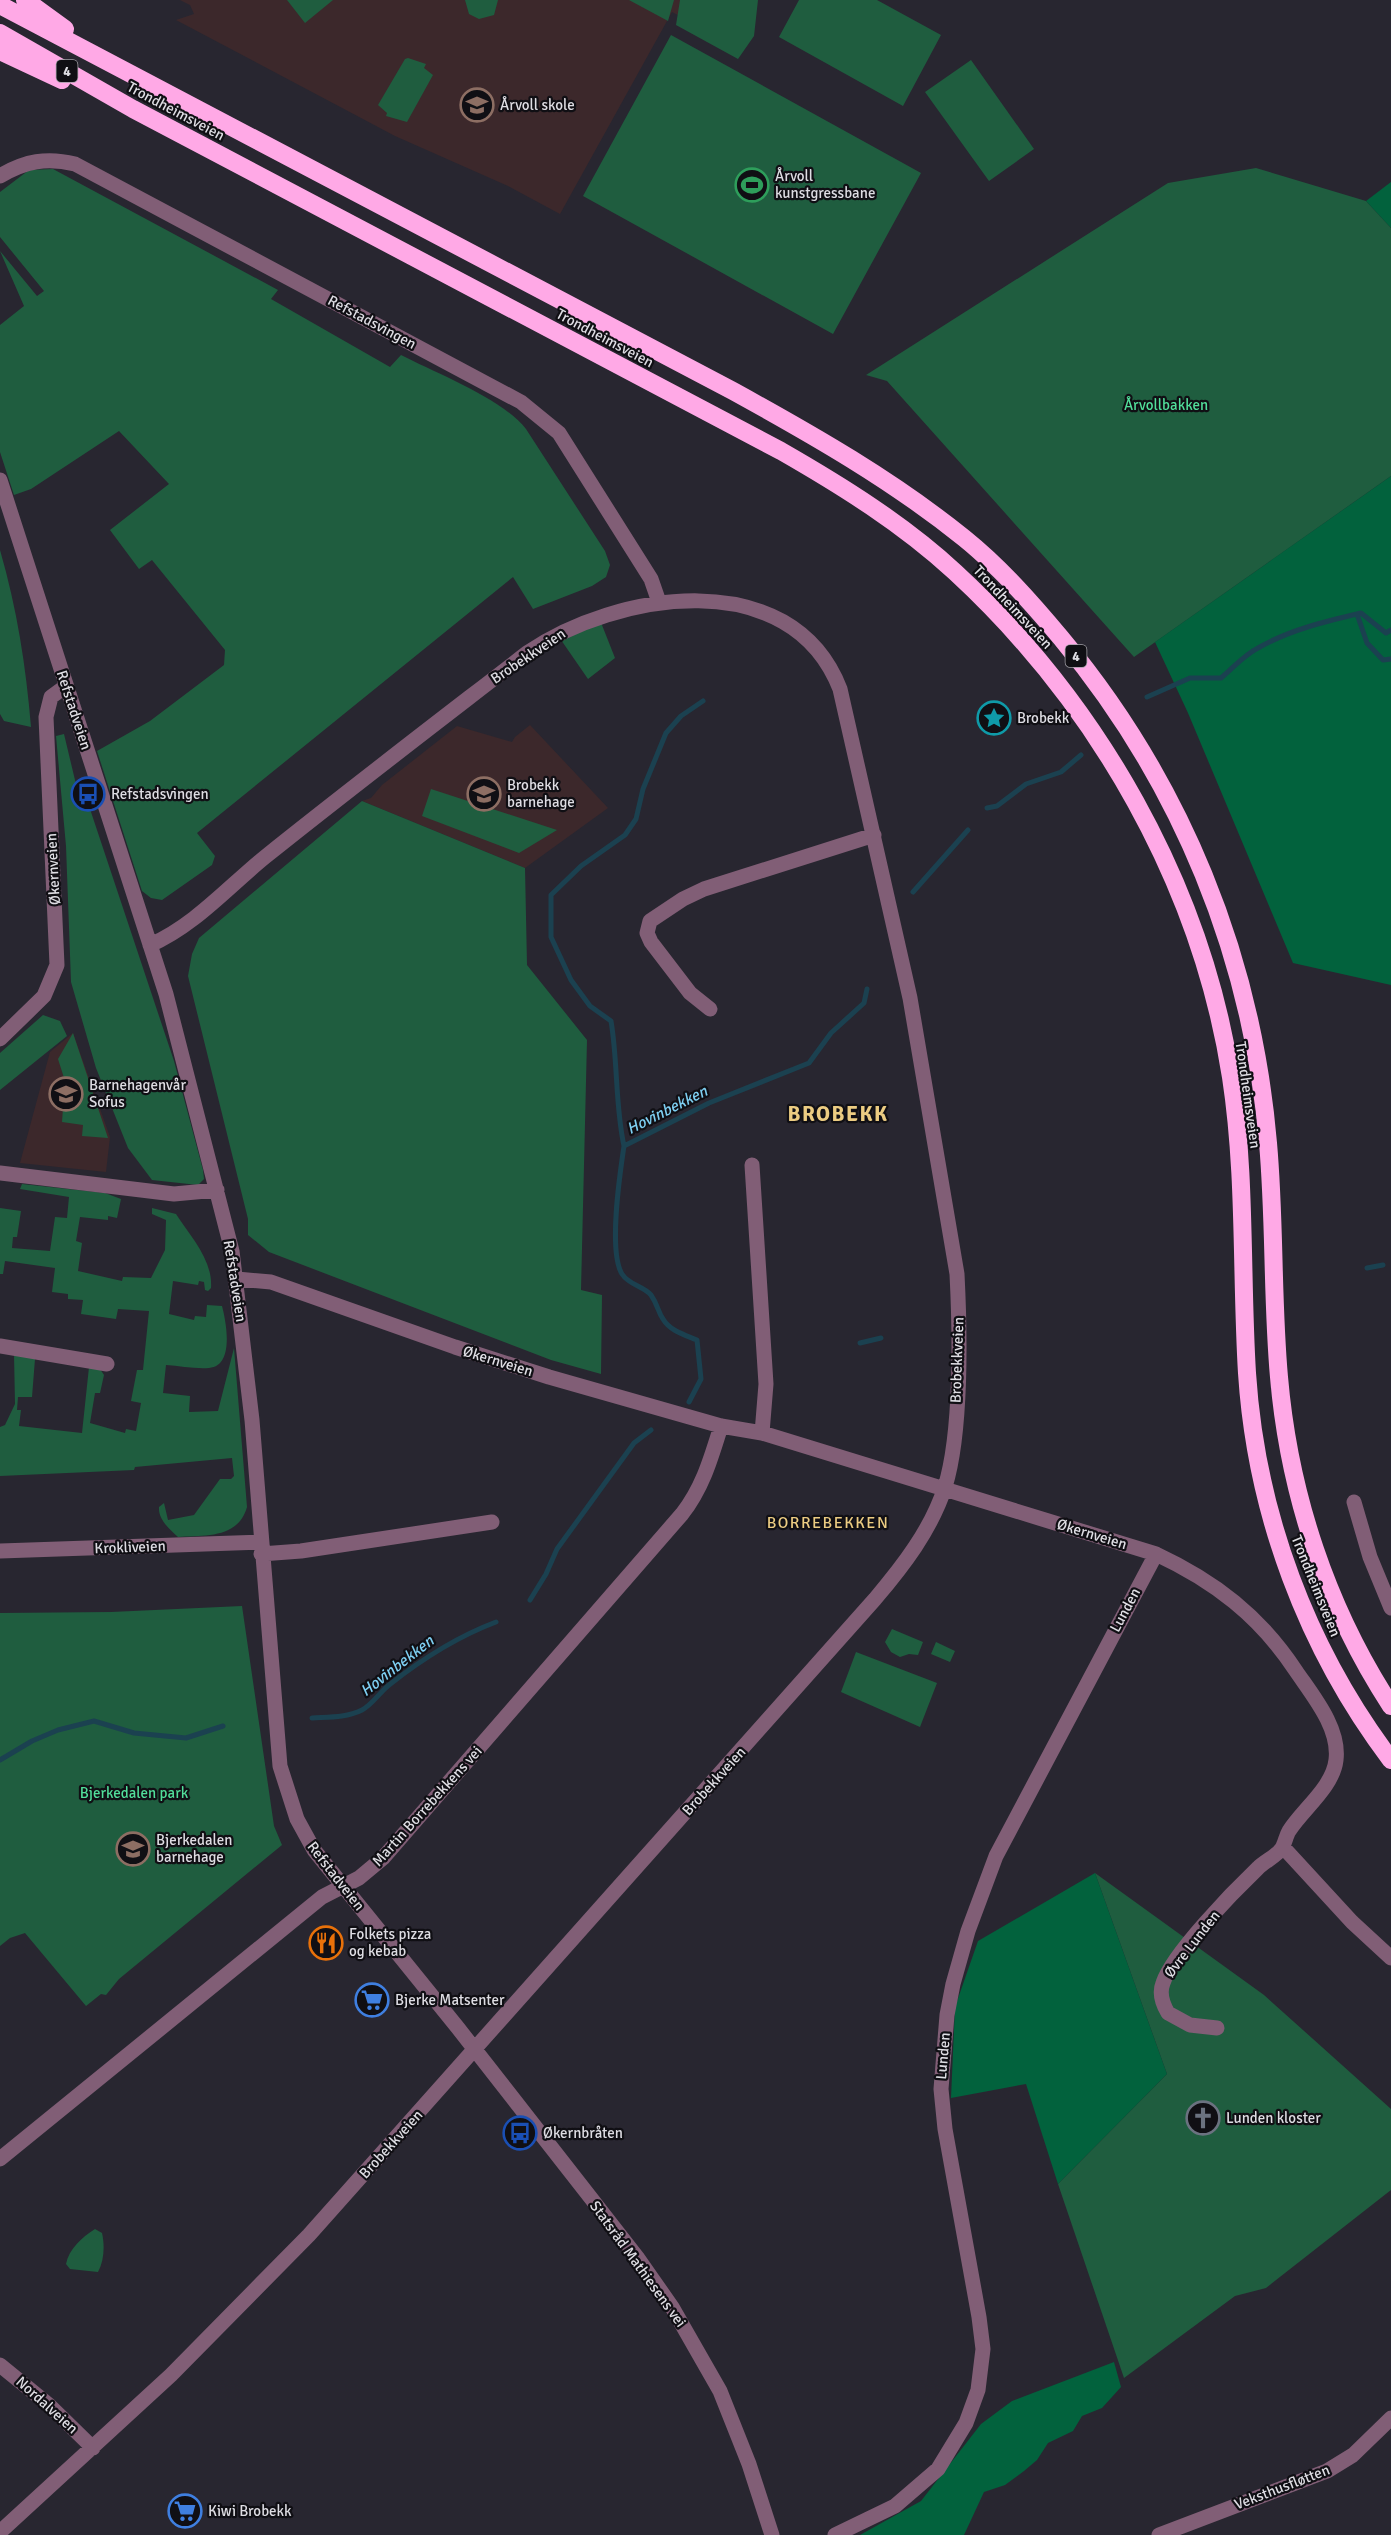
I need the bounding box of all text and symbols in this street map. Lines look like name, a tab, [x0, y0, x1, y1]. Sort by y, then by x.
road number: 4	[56, 60, 78, 82]
street label: Trondheimsveien	[124, 78, 228, 144]
school or university icon: Årvoll skole	[459, 87, 495, 123]
place label: Årvoll skole	[500, 96, 575, 114]
sports icon: Årvoll kunstgressbane	[734, 167, 770, 203]
place label: Årvoll kunstgressbane	[775, 167, 875, 202]
street label: Refstadsvingen	[325, 291, 419, 353]
street label: Trondheimsveien	[553, 305, 657, 371]
park label: Årvollbakken	[1124, 396, 1208, 414]
street label: Trondheimsveien	[970, 561, 1056, 653]
street label: Brobekkveien	[487, 624, 569, 688]
road number: 4	[1066, 645, 1086, 667]
street label: Refstadveien	[53, 668, 95, 752]
place icon: Brobekk	[976, 700, 1012, 736]
place label: Brobekk	[1017, 709, 1070, 727]
bus stop icon: Refstadsvingen	[70, 776, 106, 812]
school or university icon: Brobekk barnehage	[466, 776, 502, 812]
place label: Brobekk barnehage	[507, 776, 575, 811]
place label: Refstadsvingen	[111, 785, 209, 803]
street label: Økernveien	[42, 833, 64, 905]
street label: Trondheimsveien	[1232, 1040, 1264, 1150]
school or university icon: Barnehagenvår Sofus	[48, 1076, 84, 1112]
place label: Barnehagenvår Sofus	[89, 1076, 186, 1111]
water label: Hovinbekken	[623, 1081, 712, 1139]
district label: BROBEKK	[787, 1101, 889, 1127]
street label: Refstadveien	[220, 1239, 250, 1323]
street label: Brobekkveien	[947, 1317, 967, 1403]
street label: Økernveien	[461, 1342, 535, 1380]
district label: BORREBEKKEN	[767, 1513, 889, 1533]
street label: Økernveien	[1055, 1515, 1129, 1553]
street label: Trondheimsveien	[1287, 1533, 1345, 1639]
street label: Krokliveien	[94, 1537, 166, 1557]
street label: Lunden	[1106, 1585, 1144, 1635]
water label: Hovinbekken	[356, 1630, 439, 1701]
street label: Martin Borrebekkens vei	[368, 1742, 486, 1870]
street label: Brobekkveien	[678, 1743, 750, 1819]
park label: Bjerkedalen park	[80, 1784, 189, 1802]
school or university icon: Bjerkedalen barnehage	[115, 1831, 151, 1867]
place label: Bjerkedalen barnehage	[156, 1831, 233, 1866]
street label: Refstadveien	[304, 1838, 368, 1914]
street label: Øvre Lunden	[1160, 1907, 1224, 1981]
restaurant icon: Folkets pizza og kebab	[308, 1925, 344, 1961]
place label: Folkets pizza og kebab	[349, 1925, 431, 1960]
supermarket icon: Bjerke Matsenter	[354, 1982, 390, 2018]
place label: Bjerke Matsenter	[395, 1991, 505, 2009]
street label: Lunden	[932, 2032, 954, 2080]
church icon: Lunden kloster	[1185, 2100, 1221, 2136]
street label: Brobekkveien	[355, 2106, 427, 2182]
place label: Lunden kloster	[1226, 2109, 1321, 2127]
bus stop icon: Økernbråten	[502, 2115, 538, 2151]
place label: Økernbråten	[543, 2124, 623, 2142]
street label: Statsråd Mathiesens vei	[586, 2197, 690, 2331]
street label: Nordalveien	[12, 2373, 82, 2437]
street label: Veksthusfløtten	[1232, 2461, 1332, 2513]
supermarket icon: Kiwi Brobekk	[167, 2493, 203, 2529]
place label: Kiwi Brobekk	[208, 2502, 292, 2520]

